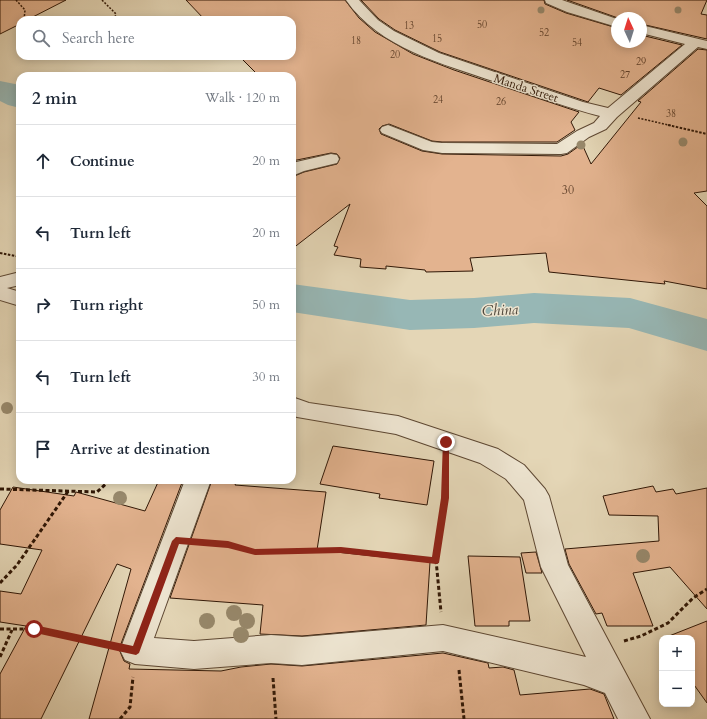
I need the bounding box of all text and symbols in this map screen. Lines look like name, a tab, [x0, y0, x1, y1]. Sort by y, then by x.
north arrow	[611, 12, 647, 48]
search box	[16, 16, 296, 60]
house number: 50	[477, 18, 487, 32]
house number: 13	[404, 19, 414, 33]
house number: 52	[539, 26, 549, 40]
icon: search	[30, 27, 52, 49]
text: Search here	[62, 28, 135, 48]
house number: 15	[432, 32, 442, 46]
house number: 18	[351, 34, 361, 48]
house number: 54	[572, 36, 582, 50]
house number: 20	[390, 48, 400, 62]
house number: 29	[636, 55, 646, 69]
house number: 27	[620, 68, 630, 82]
street label: Manda Street	[492, 70, 561, 106]
text: 2 min	[32, 87, 77, 110]
text: Walk · 120 m	[205, 89, 280, 107]
house number: 24	[433, 93, 443, 107]
house number: 26	[496, 95, 506, 109]
house number: 38	[666, 107, 676, 121]
icon: ahead	[32, 150, 54, 172]
text: Continue	[70, 151, 135, 171]
text: 20 m	[252, 152, 280, 170]
house number: 30	[562, 182, 574, 198]
icon: left	[32, 222, 54, 244]
text: Turn left	[70, 223, 131, 243]
text: 20 m	[252, 224, 280, 242]
icon: right	[32, 294, 54, 316]
text: Turn right	[70, 295, 143, 315]
text: 50 m	[252, 296, 280, 314]
water label: China	[481, 299, 519, 321]
icon: left	[32, 366, 54, 388]
text: Turn left	[70, 367, 131, 387]
text: 30 m	[252, 368, 280, 386]
route end	[437, 433, 455, 451]
icon: arrive	[32, 438, 54, 460]
text: Arrive at destination	[70, 439, 210, 459]
route start	[25, 620, 43, 638]
map controls	[659, 635, 695, 707]
button: +	[659, 635, 695, 671]
button: −	[659, 671, 695, 707]

